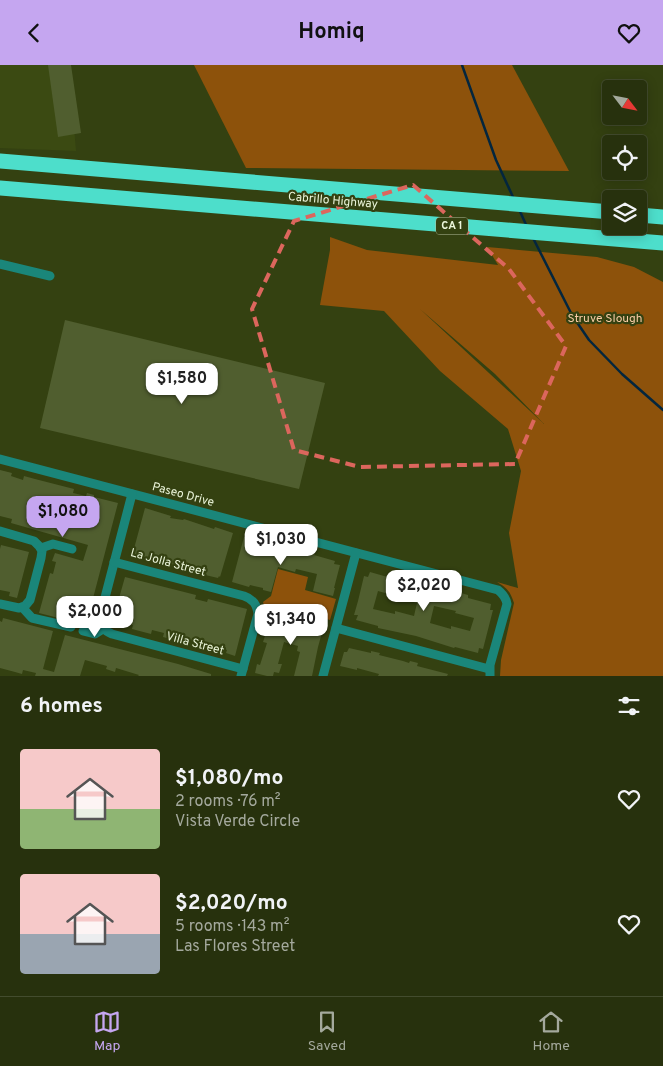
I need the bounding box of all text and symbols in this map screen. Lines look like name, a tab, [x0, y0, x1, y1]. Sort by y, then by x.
icon: back	[20, 19, 48, 47]
text: Homiq	[298, 19, 365, 46]
icon: heart	[615, 19, 643, 47]
north arrow	[602, 80, 648, 125]
map controls	[602, 80, 647, 235]
button: locate	[602, 135, 647, 180]
street label: Cabrillo Highway	[287, 189, 379, 213]
button: layers	[602, 190, 647, 235]
road number: CA 1	[436, 218, 468, 235]
park label: Struve Slough	[567, 311, 643, 327]
pin: $1,580	[141, 363, 223, 405]
text: $1,580	[157, 369, 207, 389]
street label: Paseo Drive	[150, 479, 216, 511]
pin: $1,080	[22, 495, 104, 538]
text: $1,080	[37, 502, 89, 522]
pin: $1,030	[240, 523, 322, 566]
text: $1,030	[256, 530, 306, 550]
street label: La Jolla Street	[128, 545, 208, 581]
pin: $2,020	[383, 569, 465, 612]
text: $2,020	[397, 576, 451, 596]
pin: $2,000	[54, 595, 136, 638]
text: $2,000	[67, 602, 123, 622]
pin: $1,340	[250, 603, 332, 646]
text: $1,340	[266, 610, 316, 630]
street label: Villa Street	[164, 629, 226, 659]
icon: filters	[615, 692, 643, 720]
text: 6 homes	[20, 693, 103, 720]
text: $1,080/mo	[175, 765, 283, 792]
icon: home	[60, 769, 120, 829]
icon: heart	[615, 785, 643, 813]
text: 2 rooms · 76 m²	[175, 792, 281, 812]
text: Vista Verde Circle	[175, 812, 300, 832]
text: $2,020/mo	[175, 890, 288, 917]
icon: home	[60, 894, 120, 954]
icon: heart	[615, 910, 643, 938]
text: 5 rooms · 143 m²	[175, 917, 289, 937]
text: Las Flores Street	[175, 937, 295, 957]
tab: Map	[93, 1008, 121, 1055]
tab: Saved	[308, 1008, 346, 1055]
tab: Home	[533, 1008, 570, 1055]

